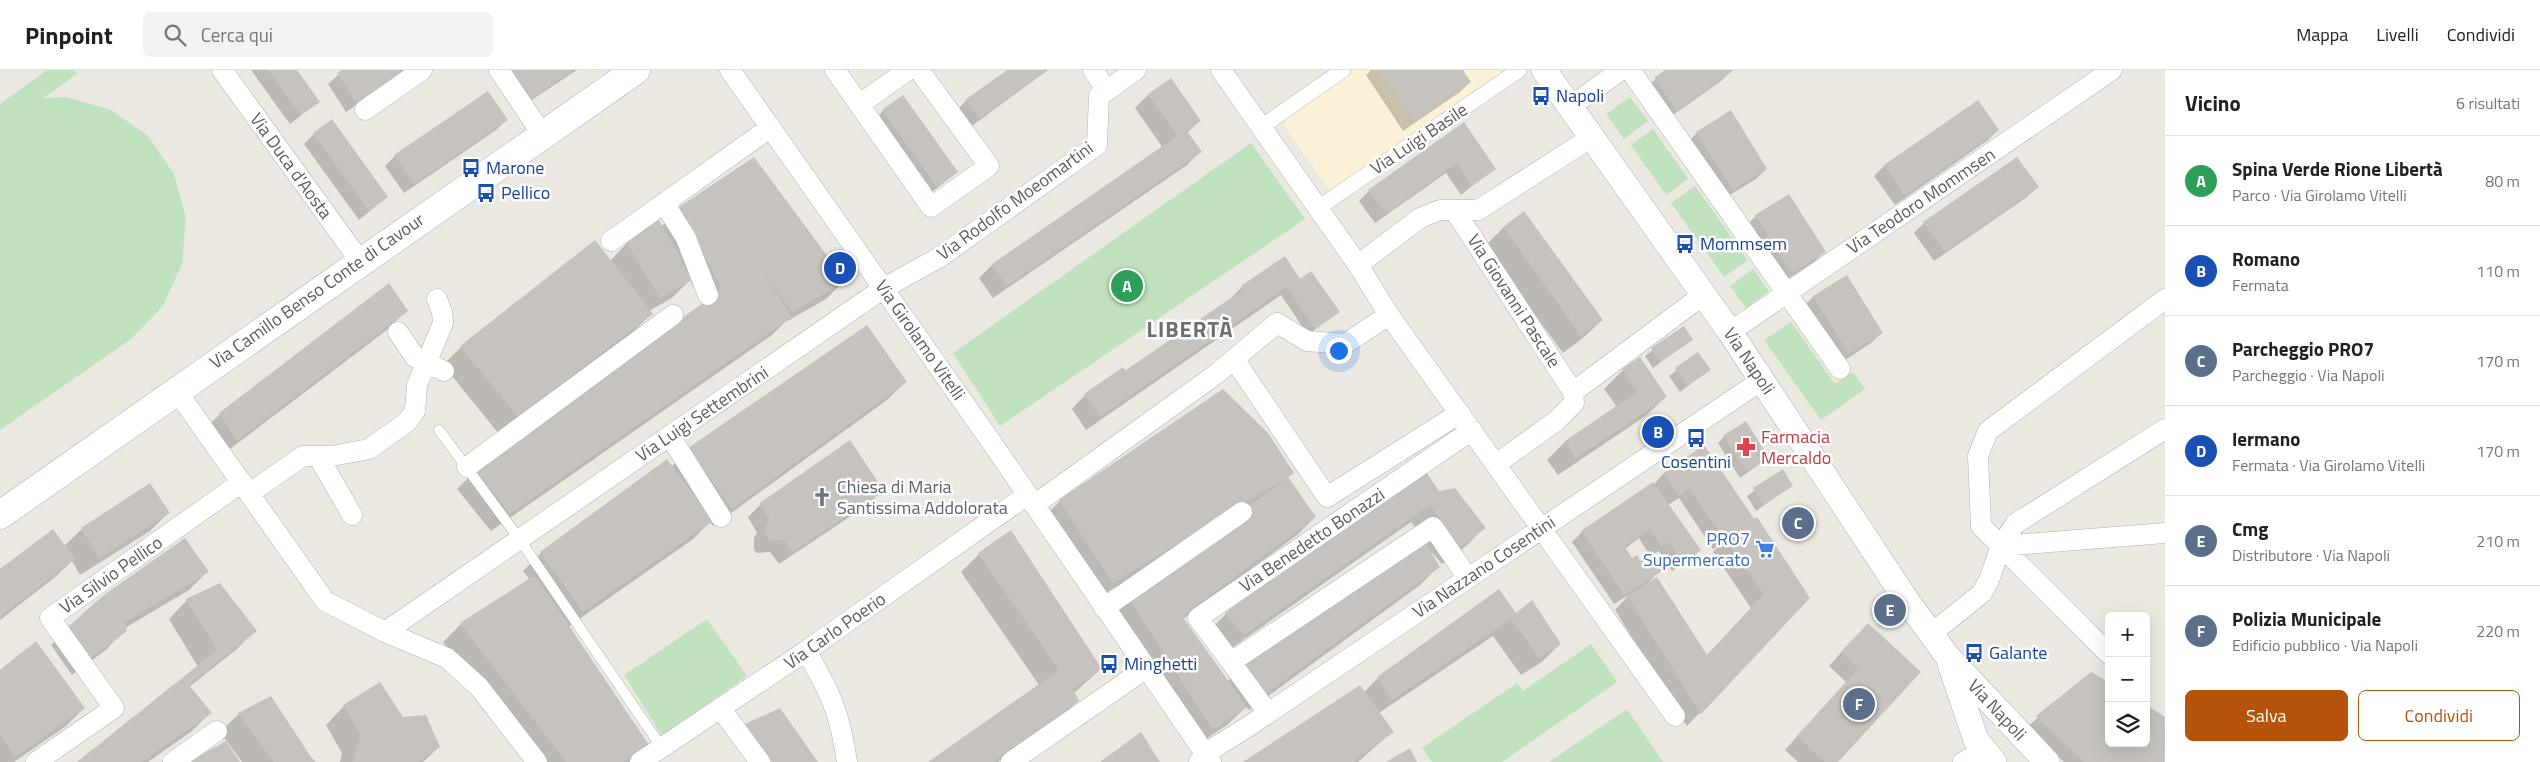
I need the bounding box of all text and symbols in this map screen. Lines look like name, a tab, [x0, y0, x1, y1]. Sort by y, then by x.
search box	[143, 12, 493, 57]
text: Pinpoint	[25, 17, 113, 53]
text: Cerca qui	[201, 20, 273, 49]
icon: search	[161, 21, 189, 49]
text: Mappa	[2296, 21, 2348, 48]
text: Livelli	[2376, 21, 2419, 48]
text: Condividi	[2447, 21, 2515, 48]
place label: Napoli	[1556, 82, 1604, 109]
bus stop icon: Napoli	[1530, 85, 1552, 107]
text: Vicino	[2185, 87, 2241, 119]
text: 6 risultati	[2456, 91, 2520, 115]
street label: Via Luigi Basile	[1365, 96, 1473, 181]
street label: Via Duca d'Aosta	[244, 107, 339, 224]
street label: Via Rodolfo Moeomartini	[931, 135, 1099, 267]
street label: Via Teodoro Mommsen	[1841, 141, 2000, 260]
place label: Marone	[486, 154, 544, 181]
text: Spina Verde Rione Libertà	[2232, 154, 2443, 183]
bus stop icon: Marone	[460, 157, 482, 179]
text: A	[2196, 169, 2206, 193]
text: 80 m	[2485, 169, 2520, 193]
place label: Pellico	[501, 179, 550, 206]
bus stop icon: Pellico	[475, 182, 497, 204]
text: Parco · Via Girolamo Vitelli	[2232, 183, 2407, 207]
street label: Via Camillo Benso Conte di Cavour	[204, 206, 430, 375]
street label: Via Giovanni Pascale	[1461, 229, 1568, 373]
place label: Mommsem	[1700, 230, 1787, 257]
bus stop icon: Mommsem	[1674, 233, 1696, 255]
text: Romano	[2232, 244, 2300, 273]
pin: D	[824, 249, 856, 287]
text: B	[2196, 259, 2206, 283]
text: 110 m	[2476, 259, 2520, 283]
pin: A	[1111, 267, 1143, 305]
text: Fermata	[2232, 273, 2289, 297]
street label: Via Girolamo Vitelli	[869, 274, 972, 406]
district label: LIBERTÀ	[1147, 312, 1233, 346]
street label: Via Napoli	[1717, 322, 1782, 400]
text: Parcheggio PRO7	[2232, 334, 2374, 363]
your location	[1326, 338, 1352, 364]
text: C	[2197, 349, 2205, 373]
text: 170 m	[2476, 349, 2520, 373]
street label: Via Luigi Settembrini	[630, 359, 774, 468]
text: Parcheggio · Via Napoli	[2232, 363, 2385, 387]
pin: B	[1642, 413, 1674, 451]
place label: Farmacia Mercaldo	[1761, 423, 1831, 471]
text: Iermano	[2232, 424, 2300, 453]
bus stop icon: Cosentini	[1685, 427, 1707, 449]
pharmacy icon: Farmacia Mercaldo	[1735, 436, 1757, 458]
text: D	[2196, 439, 2206, 463]
text: 170 m	[2476, 439, 2520, 463]
place label: Cosentini	[1661, 448, 1731, 475]
text: Fermata · Via Girolamo Vitelli	[2232, 453, 2425, 477]
place label: Chiesa di Maria Santissima Addolorata	[837, 473, 1008, 521]
street label: Via Benedetto Bonazzi	[1233, 481, 1390, 598]
church icon: Chiesa di Maria Santissima Addolorata	[811, 486, 833, 508]
pin: C	[1782, 504, 1814, 542]
street label: Via Nazzano Cosentini	[1407, 509, 1561, 625]
text: Cmg	[2232, 514, 2268, 543]
place label: PRO7 Supermercato	[1643, 525, 1750, 573]
street label: Via Silvio Pellico	[54, 529, 168, 620]
text: E	[2197, 529, 2205, 553]
text: 210 m	[2476, 529, 2520, 553]
supermarket icon: PRO7 Supermercato	[1754, 538, 1776, 560]
text: Distributore · Via Napoli	[2232, 543, 2390, 567]
street label: Via Carlo Poerio	[778, 585, 891, 676]
pin: E	[1874, 591, 1906, 629]
text: Polizia Municipale	[2232, 604, 2381, 633]
map controls	[2105, 612, 2150, 747]
button: +	[2105, 612, 2150, 657]
text: F	[2197, 619, 2205, 643]
text: 220 m	[2476, 619, 2520, 643]
text: Edificio pubblico · Via Napoli	[2232, 633, 2418, 657]
place label: Galante	[1989, 639, 2047, 666]
bus stop icon: Galante	[1963, 642, 1985, 664]
place label: Minghetti	[1124, 650, 1197, 677]
bus stop icon: Minghetti	[1098, 653, 1120, 675]
button: −	[2105, 657, 2150, 702]
street label: Via Napoli	[1962, 673, 2033, 747]
pin: F	[1843, 685, 1875, 723]
button: Salva	[2185, 690, 2348, 741]
button: Condividi	[2358, 690, 2520, 741]
button: layers	[2105, 702, 2150, 747]

